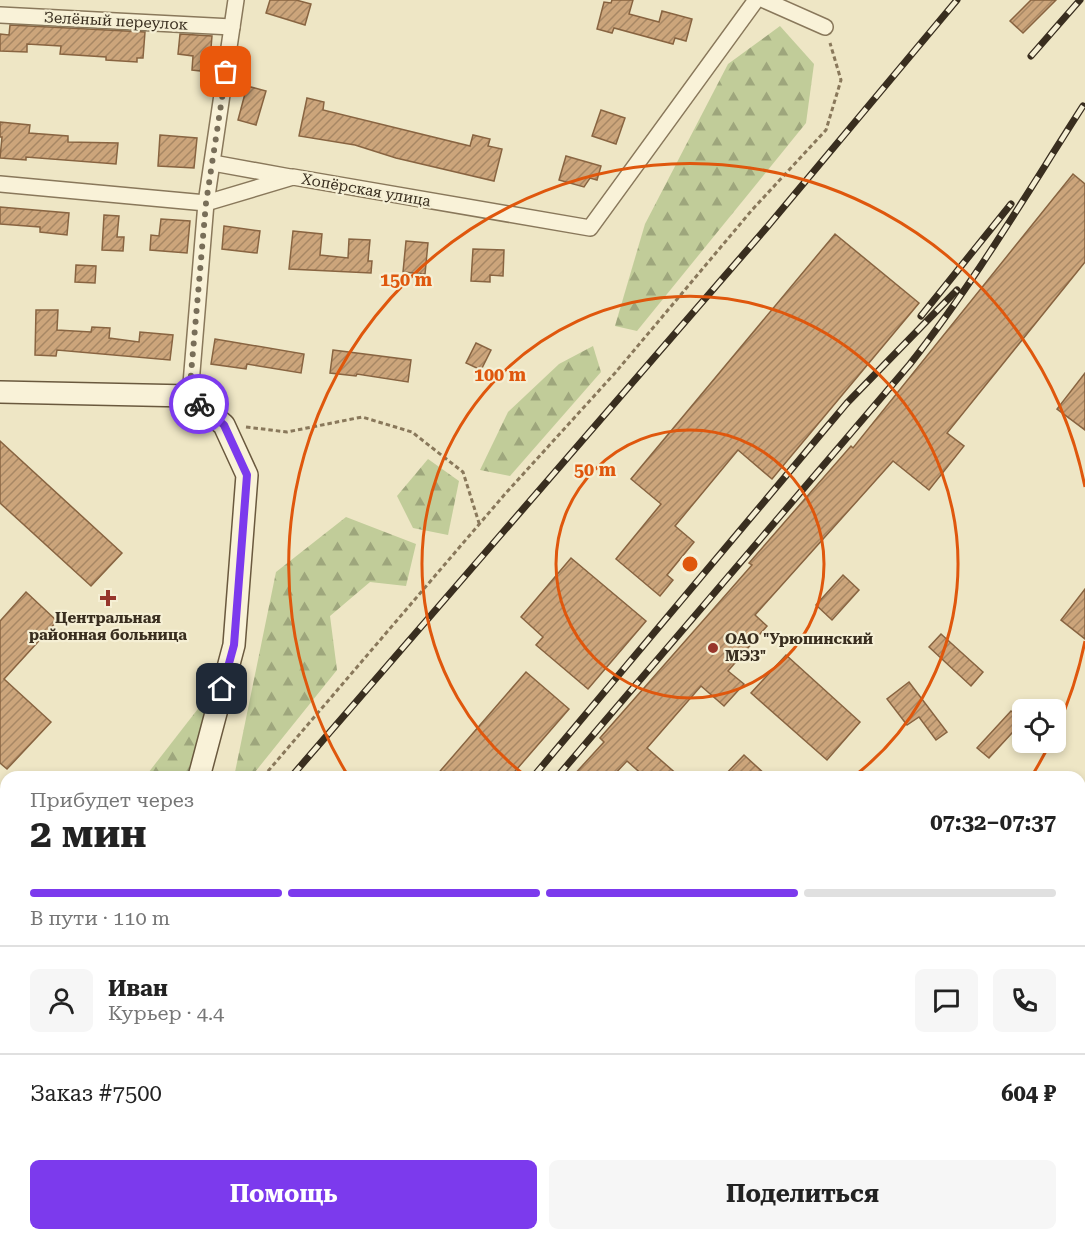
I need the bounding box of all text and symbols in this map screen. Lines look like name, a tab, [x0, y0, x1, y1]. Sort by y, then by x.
street label: Зелёный переулок	[43, 8, 189, 34]
pin	[200, 46, 251, 97]
icon: bag	[209, 55, 242, 88]
street label: Хопёрская улица	[300, 170, 432, 210]
text: 150 m	[380, 269, 433, 290]
text: 100 m	[474, 364, 527, 385]
courier	[169, 374, 229, 434]
icon: bike	[183, 388, 216, 421]
text: 50 m	[574, 459, 617, 480]
centre of rings	[680, 554, 700, 574]
marker: Центральная районная больница	[99, 589, 117, 607]
place label: Центральная районная больница	[29, 609, 187, 644]
place label: ОАО "Урюпинский МЭЗ"	[725, 630, 873, 665]
marker: ОАО "Урюпинский МЭЗ"	[706, 641, 720, 655]
pin	[196, 663, 247, 714]
icon: home	[205, 672, 238, 705]
map controls	[1012, 699, 1066, 753]
button: locate	[1012, 699, 1066, 753]
text: Прибудет через	[30, 788, 194, 812]
text: 07:32–07:37	[930, 810, 1056, 835]
text: 2 мин	[30, 811, 147, 857]
text: В пути · 110 m	[30, 906, 170, 930]
button: person	[30, 969, 93, 1032]
button: chat	[915, 969, 978, 1032]
button: phone	[993, 969, 1056, 1032]
text: Иван	[108, 976, 168, 1001]
text: Курьер · 4.4	[108, 1001, 224, 1025]
text: Заказ #7500	[30, 1081, 162, 1106]
text: 604 ₽	[1001, 1081, 1056, 1106]
button: Помощь	[30, 1160, 537, 1229]
button: Поделиться	[549, 1160, 1056, 1229]

